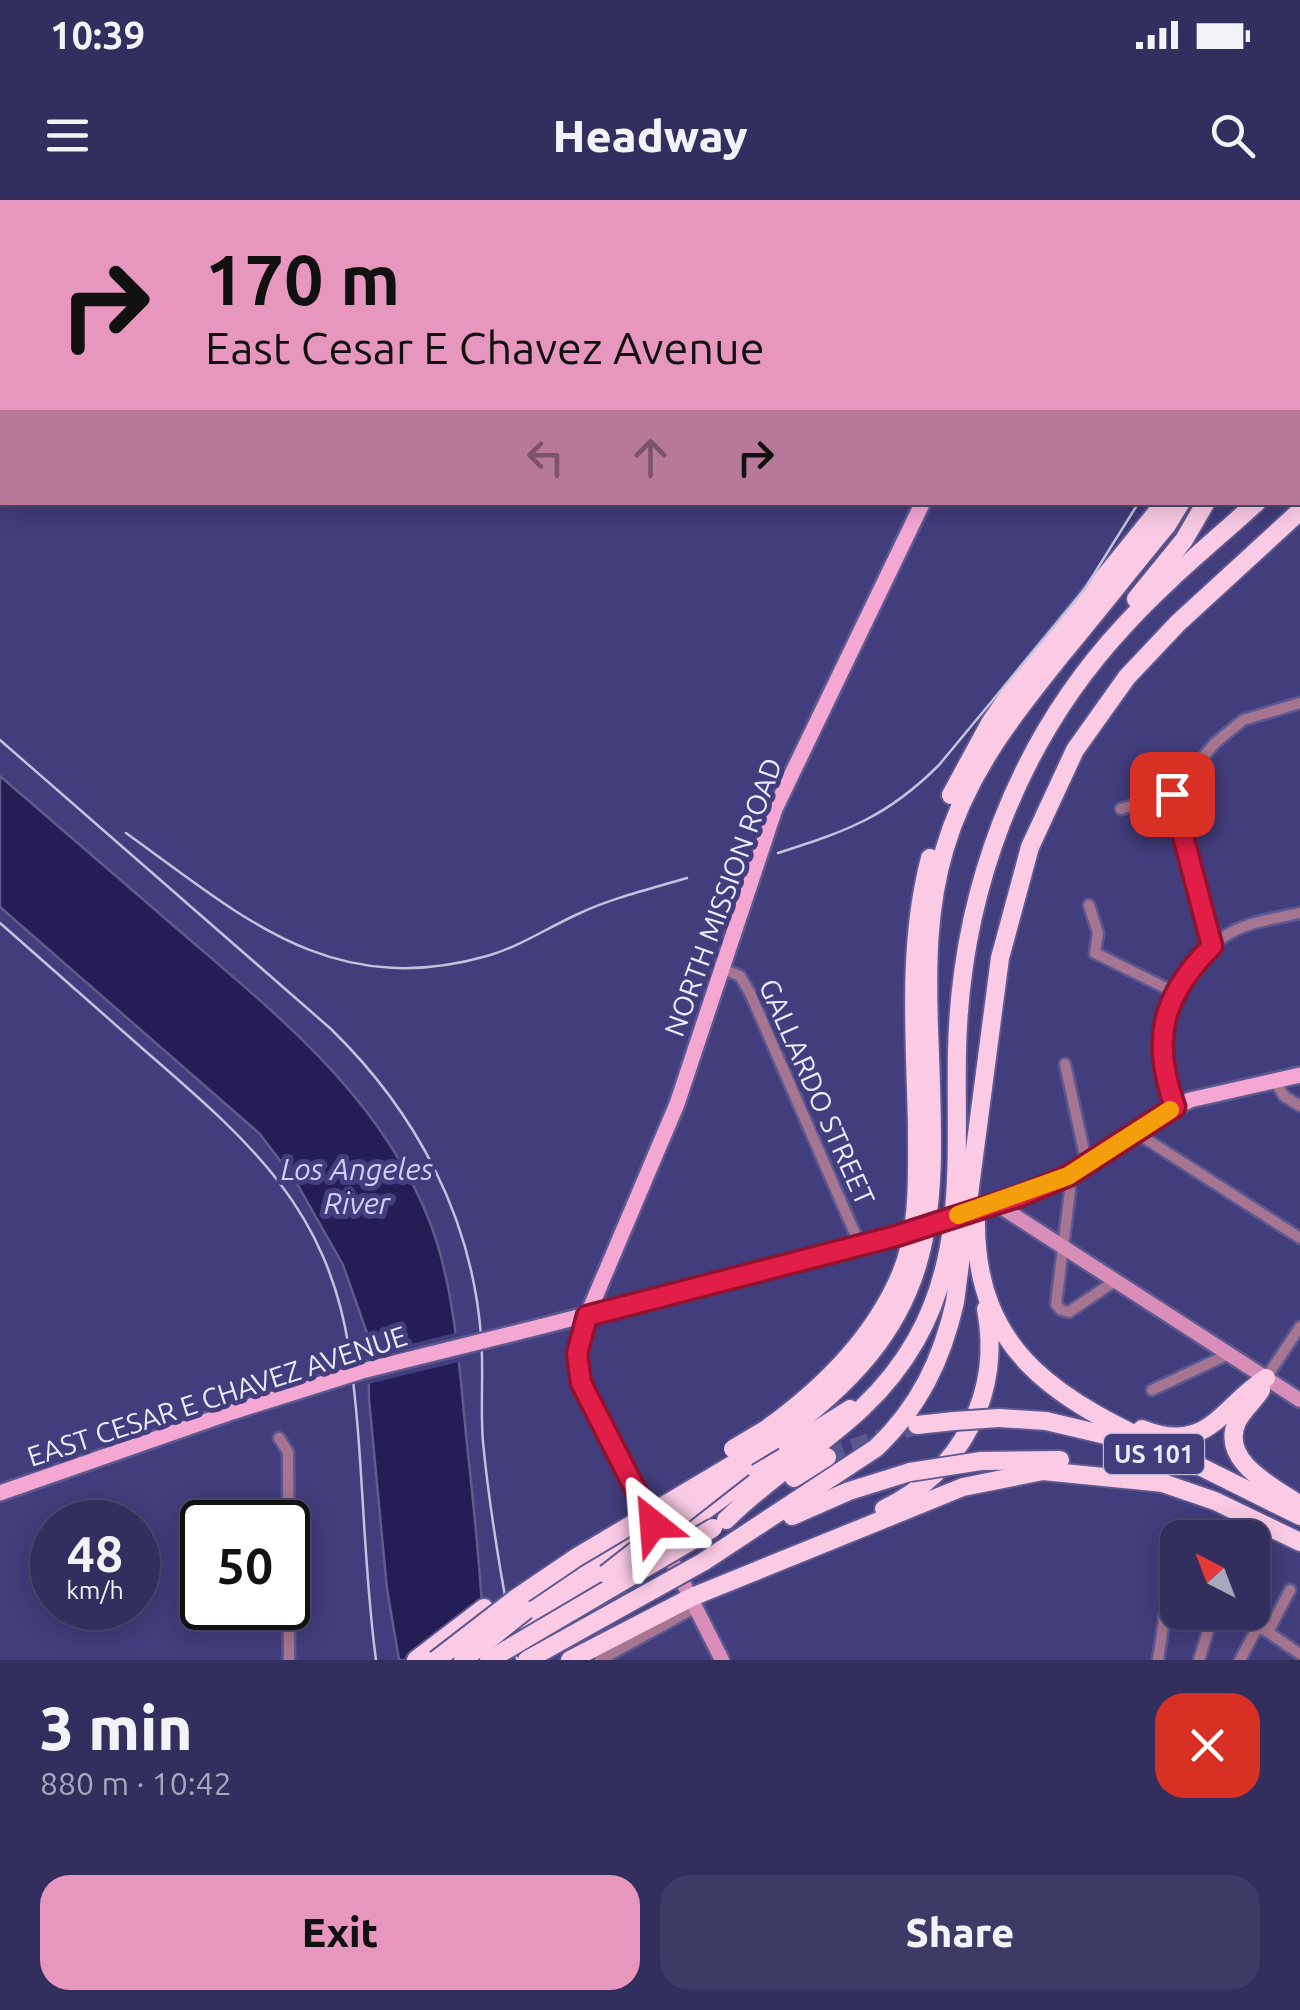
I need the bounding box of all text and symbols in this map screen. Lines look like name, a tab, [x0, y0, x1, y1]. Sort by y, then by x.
text: 10:39	[50, 14, 145, 56]
icon: menu	[40, 108, 95, 163]
icon: search	[1205, 108, 1260, 163]
text: Headway	[552, 110, 748, 161]
icon: right	[40, 240, 170, 370]
text: 170 m	[205, 240, 400, 318]
text: East Cesar E Chavez Avenue	[205, 322, 765, 373]
icon: left	[518, 430, 573, 485]
icon: ahead	[623, 430, 678, 485]
icon: right	[728, 430, 783, 485]
pin	[1130, 752, 1215, 837]
street label: NORTH MISSION ROAD	[658, 754, 787, 1040]
icon: arrive	[1145, 767, 1200, 822]
street label: GALLARDO STREET	[754, 974, 881, 1210]
water label: Los Angeles River	[281, 1152, 434, 1220]
street label: EAST CESAR E CHAVEZ AVENUE	[23, 1319, 411, 1472]
road number: US 101	[1104, 1434, 1204, 1474]
position arrow	[601, 1472, 705, 1576]
speed limit sign: 50	[180, 1500, 310, 1630]
north arrow	[1160, 1520, 1270, 1630]
map controls	[1160, 1520, 1270, 1630]
text: 48	[67, 1525, 123, 1581]
text: km/h	[66, 1576, 124, 1604]
button: close	[1155, 1693, 1260, 1798]
text: 3 min	[40, 1694, 193, 1761]
text: 880 m · 10:42	[40, 1765, 232, 1801]
button: Exit	[40, 1875, 640, 1990]
button: Share	[660, 1875, 1260, 1990]

